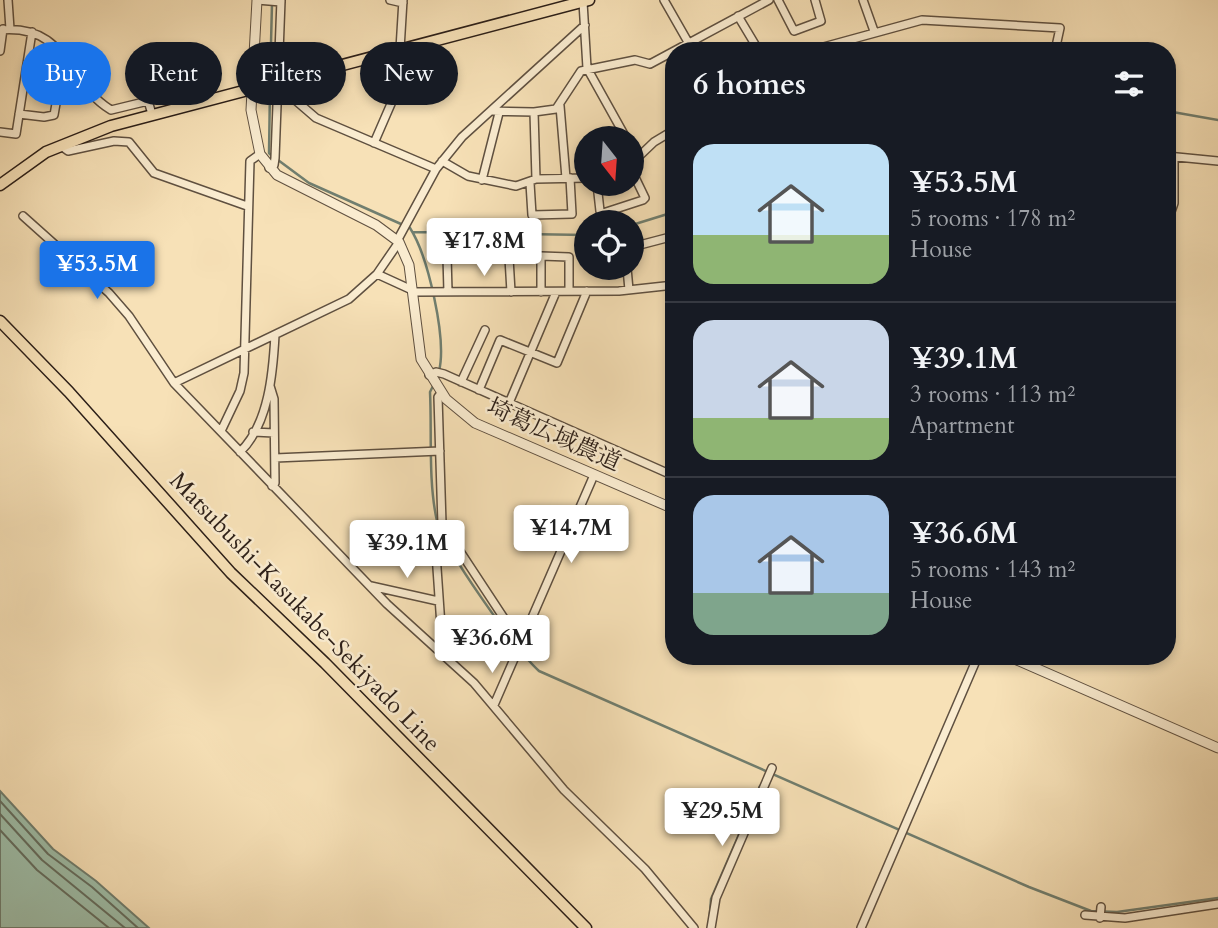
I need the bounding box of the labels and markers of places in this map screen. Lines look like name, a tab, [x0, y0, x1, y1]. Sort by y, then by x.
pin: ¥17.8M	[427, 218, 541, 278]
pin: ¥53.5M	[40, 242, 154, 301]
pin: ¥14.7M	[514, 505, 628, 565]
pin: ¥39.1M	[350, 520, 464, 580]
pin: ¥36.6M	[435, 616, 549, 675]
pin: ¥29.5M	[665, 788, 779, 848]

